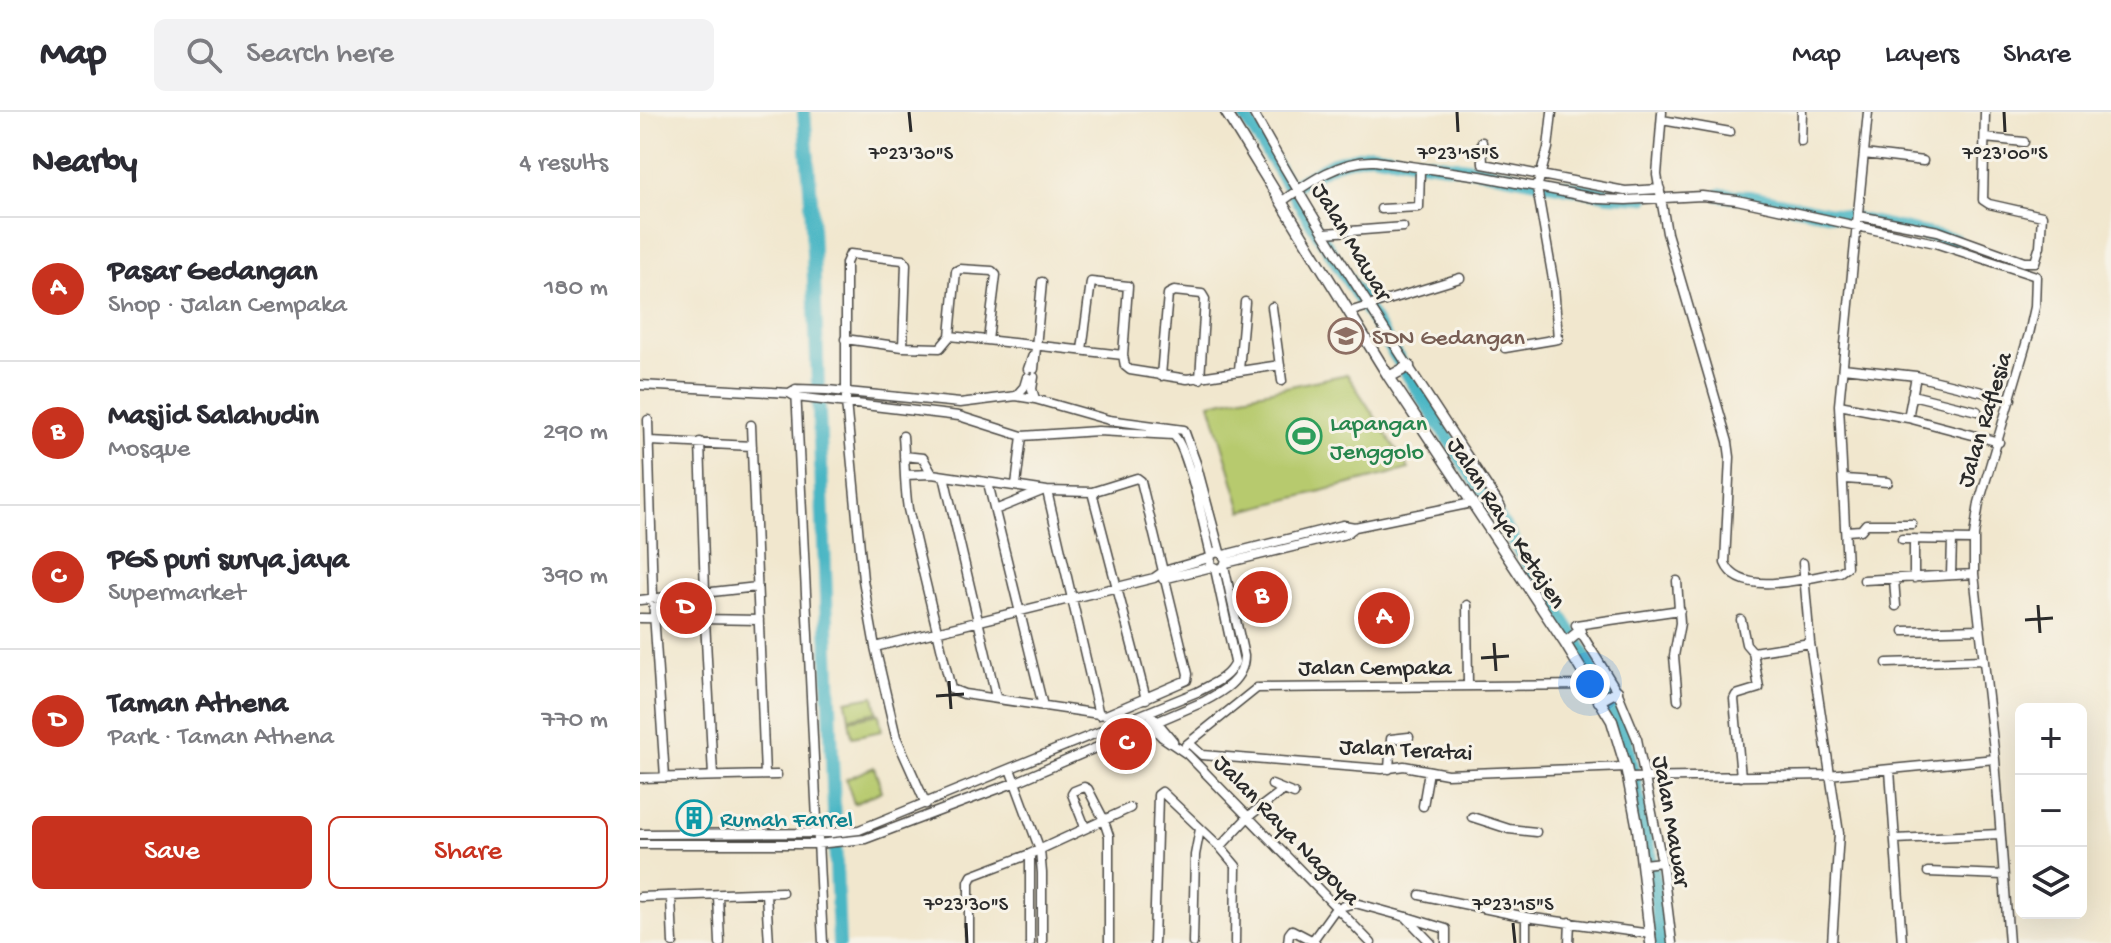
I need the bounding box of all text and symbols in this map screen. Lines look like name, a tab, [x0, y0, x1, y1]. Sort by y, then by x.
search box	[154, 19, 714, 91]
text: Map	[40, 33, 106, 77]
icon: search	[182, 33, 226, 77]
text: Search here	[246, 38, 394, 73]
text: Map	[1792, 39, 1841, 72]
text: Layers	[1885, 39, 1959, 72]
text: Share	[2003, 39, 2071, 72]
text: Nearby	[32, 144, 137, 184]
text: 7°23'30"S	[868, 144, 954, 167]
text: 7°23'15"S	[1417, 144, 1499, 167]
text: 7°23'00"S	[1962, 144, 2048, 167]
text: 4 results	[519, 149, 608, 180]
street label: Jalan Mawar	[1304, 179, 1398, 309]
text: Pasar Gedangan	[108, 256, 318, 291]
text: A	[50, 274, 66, 305]
text: 180 m	[544, 274, 608, 305]
text: Shop · Jalan Cempaka	[108, 291, 347, 322]
school or university icon: SDN Gedangan	[1327, 317, 1365, 355]
place label: SDN Gedangan	[1372, 325, 1525, 354]
street label: Jalan Raflesia	[1952, 348, 2021, 491]
text: Masjid Salahudin	[108, 400, 319, 435]
place label: Lapangan Jenggolo	[1330, 411, 1428, 468]
sports icon: Lapangan Jenggolo	[1285, 417, 1323, 455]
text: B	[51, 418, 65, 449]
text: 290 m	[543, 418, 608, 449]
street label: Jalan Raya Ketajen	[1439, 433, 1571, 615]
text: Mosque	[108, 435, 190, 466]
text: PGS puri surya jaya	[108, 544, 349, 579]
text: C	[51, 562, 65, 593]
text: 390 m	[542, 562, 608, 593]
pin: B	[1236, 567, 1288, 627]
pin: D	[660, 578, 712, 638]
text: Supermarket	[108, 579, 245, 610]
pin: A	[1358, 588, 1410, 648]
street label: Jalan Cempaka	[1298, 655, 1452, 684]
your location	[1570, 664, 1610, 704]
text: Taman Athena	[108, 688, 288, 723]
map controls	[2015, 703, 2087, 919]
button: +	[2015, 703, 2087, 775]
text: D	[50, 706, 66, 737]
text: 770 m	[542, 706, 608, 737]
pin: C	[1100, 714, 1152, 774]
text: Park · Taman Athena	[108, 723, 334, 754]
street label: Jalan Teratai	[1338, 734, 1473, 769]
street label: Jalan Raya Nagoya	[1206, 750, 1365, 913]
street label: Jalan Mawar	[1644, 754, 1696, 892]
button: −	[2015, 775, 2087, 847]
building icon: Rumah Farrel	[675, 799, 713, 837]
place label: Rumah Farrel	[720, 807, 853, 836]
button: Save	[32, 816, 312, 889]
button: Share	[328, 816, 608, 889]
button: layers	[2015, 847, 2087, 919]
text: 7°23'30"S	[923, 895, 1009, 918]
text: 7°23'15"S	[1472, 895, 1554, 918]

